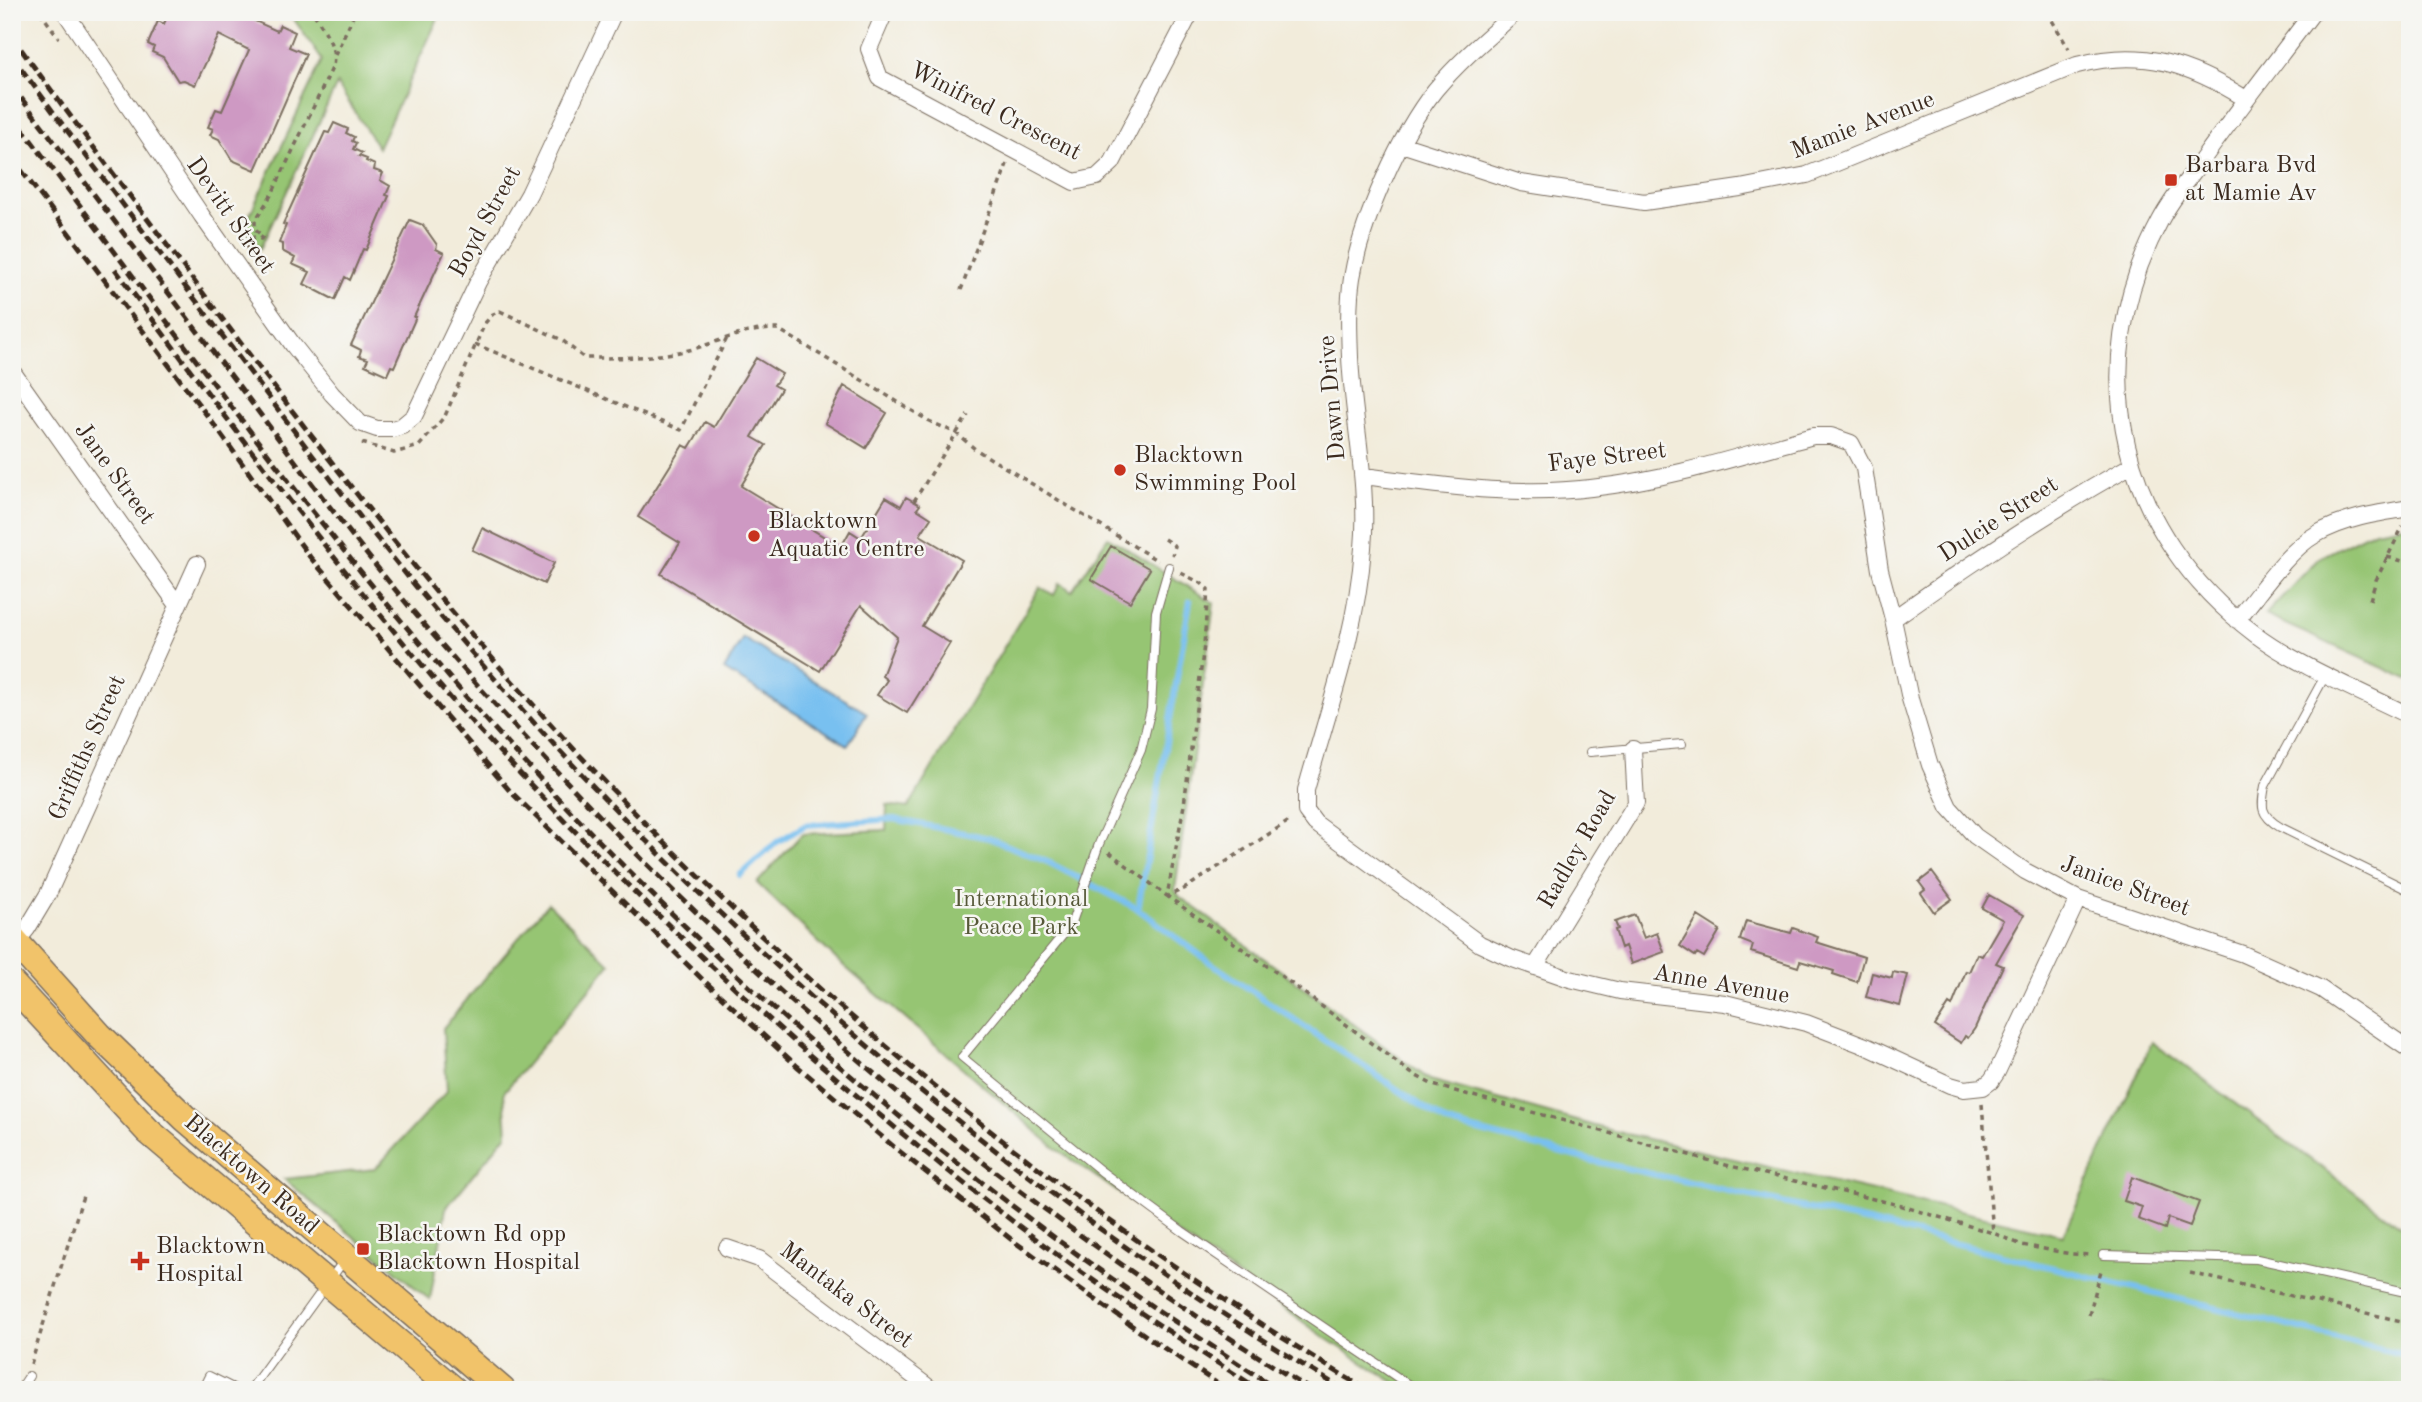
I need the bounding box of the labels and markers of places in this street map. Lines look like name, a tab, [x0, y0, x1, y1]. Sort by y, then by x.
place label: Barbara Bvd at Mamie Av	[2185, 154, 2317, 206]
marker: Barbara Bvd at Mamie Av	[2163, 172, 2179, 188]
place label: Blacktown Swimming Pool	[1134, 444, 1297, 496]
marker: Blacktown Swimming Pool	[1112, 462, 1128, 478]
place label: Blacktown Aquatic Centre	[768, 510, 924, 562]
marker: Blacktown Aquatic Centre	[746, 528, 762, 544]
place label: Blacktown Rd opp Blacktown Hospital	[377, 1223, 580, 1275]
place label: Blacktown Hospital	[156, 1235, 265, 1287]
marker: Blacktown Rd opp Blacktown Hospital	[355, 1241, 371, 1257]
marker: Blacktown Hospital	[130, 1251, 150, 1271]

